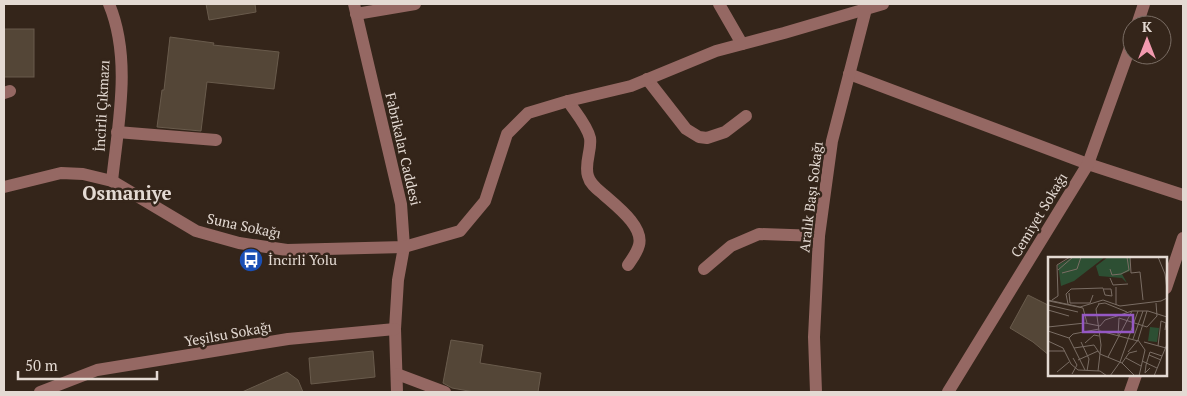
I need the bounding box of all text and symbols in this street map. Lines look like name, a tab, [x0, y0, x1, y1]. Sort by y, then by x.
north arrow	[1122, 15, 1172, 65]
text: K	[1142, 17, 1152, 36]
street label: İncirli Çıkmazı	[90, 60, 113, 152]
street label: Fabrikalar Caddesi	[381, 91, 426, 207]
street label: Aralık Başı Sokağı	[794, 140, 827, 254]
street label: Cemiyet Sokağı	[1006, 169, 1071, 261]
district label: Osmaniye	[82, 180, 172, 205]
street label: Suna Sokağı	[205, 208, 283, 243]
bus stop icon: İncirli Yolu	[238, 247, 264, 273]
place label: İncirli Yolu	[268, 250, 337, 269]
inset map	[1048, 257, 1167, 376]
street label: Yeşilsu Sokağı	[183, 316, 273, 351]
scale bar	[18, 348, 156, 380]
text: 50 m	[25, 355, 58, 375]

